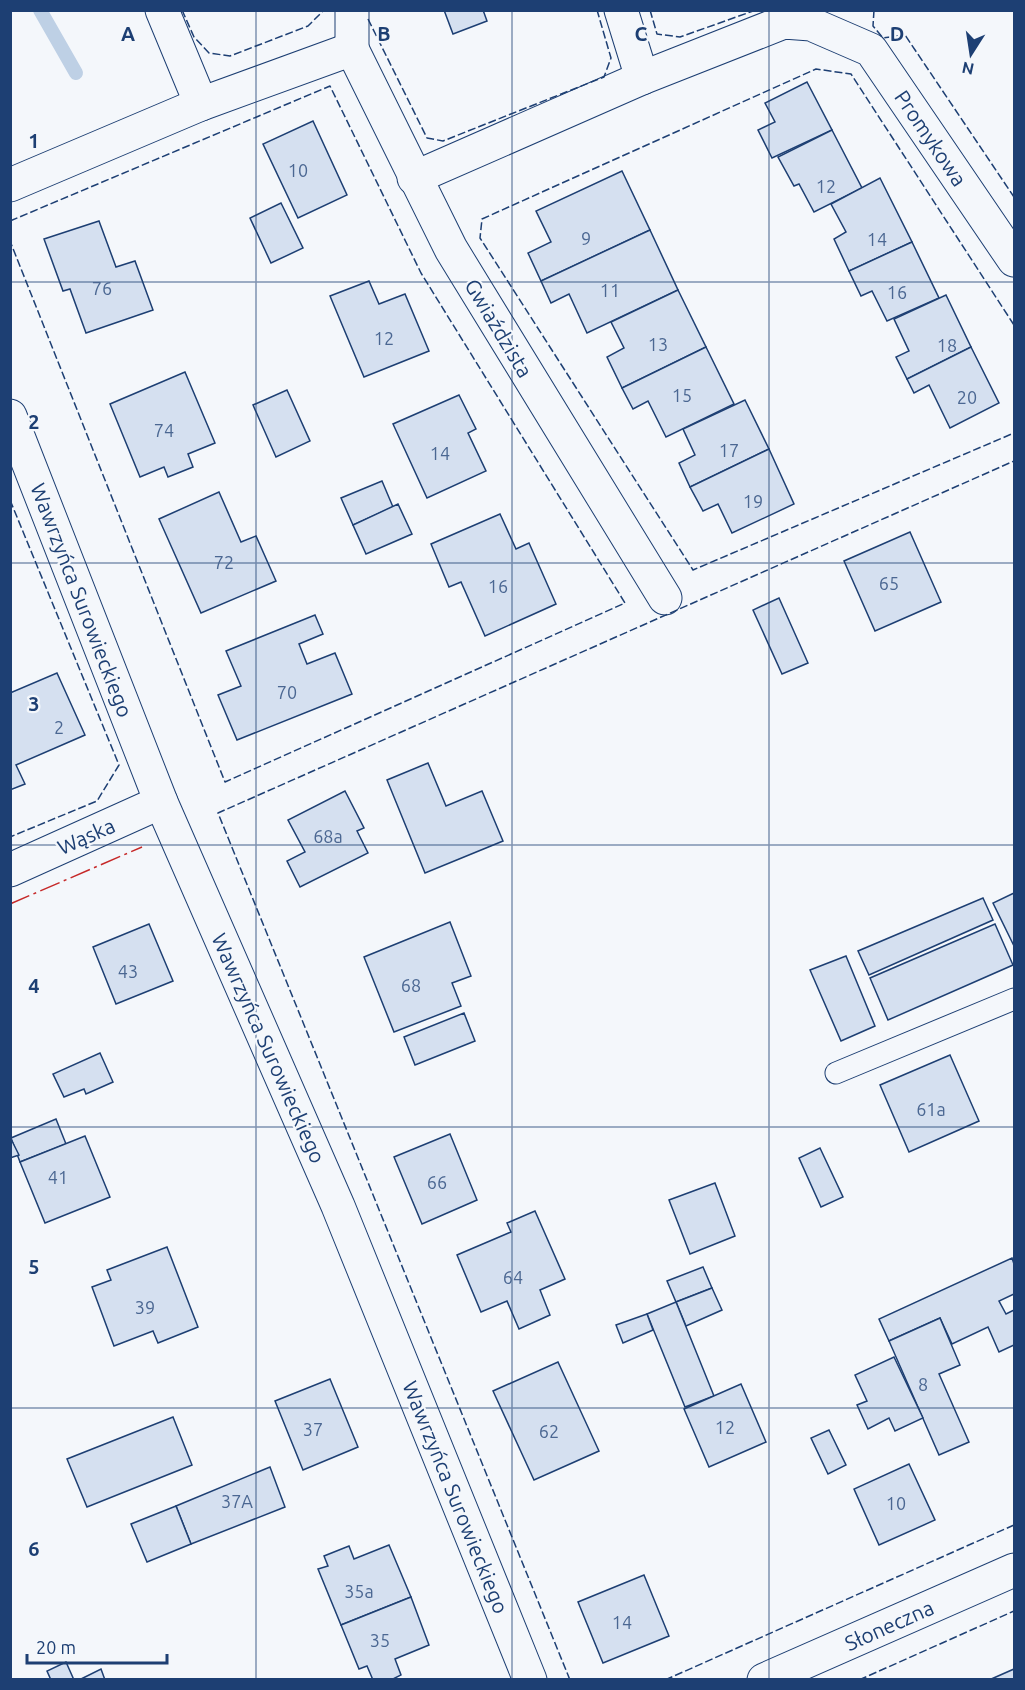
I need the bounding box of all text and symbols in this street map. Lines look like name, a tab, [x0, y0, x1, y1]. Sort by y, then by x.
text: A	[121, 22, 135, 45]
text: B	[377, 22, 391, 45]
text: C	[635, 22, 648, 45]
text: D	[890, 22, 904, 45]
north arrow	[941, 24, 1001, 84]
text: N	[960, 59, 976, 79]
street label: Promykowa	[890, 85, 972, 191]
text: 1	[28, 129, 40, 152]
house number: 10	[288, 160, 308, 180]
house number: 12	[816, 176, 836, 196]
house number: 9	[581, 228, 591, 248]
house number: 14	[867, 229, 887, 249]
street label: Gwiaździsta	[460, 274, 538, 382]
house number: 76	[92, 278, 112, 298]
house number: 11	[600, 280, 620, 300]
house number: 16	[887, 282, 907, 302]
house number: 12	[374, 328, 394, 348]
house number: 13	[648, 334, 668, 354]
house number: 18	[937, 335, 957, 355]
house number: 15	[672, 385, 692, 405]
house number: 20	[957, 387, 977, 407]
text: 2	[28, 410, 40, 433]
house number: 74	[154, 420, 174, 440]
house number: 17	[719, 440, 739, 460]
house number: 14	[430, 443, 450, 463]
street label: Wawrzyńca Surowieckiego	[26, 480, 138, 720]
house number: 19	[743, 491, 763, 511]
house number: 72	[214, 552, 234, 572]
house number: 65	[879, 573, 899, 593]
house number: 16	[488, 576, 508, 596]
house number: 70	[277, 682, 297, 702]
text: 3	[28, 692, 40, 715]
house number: 2	[54, 717, 64, 737]
street label: Wąska	[54, 813, 118, 859]
house number: 68a	[313, 826, 343, 846]
street label: Wawrzyńca Surowieckiego	[207, 929, 331, 1167]
house number: 43	[118, 961, 138, 981]
text: 4	[28, 974, 40, 997]
house number: 68	[401, 975, 421, 995]
house number: 61a	[916, 1099, 946, 1119]
house number: 41	[48, 1167, 68, 1187]
house number: 66	[427, 1172, 447, 1192]
text: 5	[28, 1255, 40, 1278]
house number: 64	[503, 1267, 523, 1287]
house number: 39	[135, 1297, 155, 1317]
house number: 8	[918, 1374, 928, 1394]
street label: Wawrzyńca Surowieckiego	[398, 1377, 514, 1617]
house number: 12	[715, 1417, 735, 1437]
house number: 37	[303, 1419, 323, 1439]
house number: 62	[539, 1421, 559, 1441]
house number: 37A	[221, 1491, 253, 1511]
house number: 10	[886, 1493, 906, 1513]
text: 6	[28, 1537, 40, 1560]
house number: 35a	[344, 1581, 374, 1601]
street label: Słoneczna	[841, 1595, 937, 1655]
house number: 14	[612, 1612, 632, 1632]
scale bar	[27, 1627, 166, 1665]
house number: 35	[370, 1630, 390, 1650]
text: 20 m	[36, 1637, 76, 1657]

